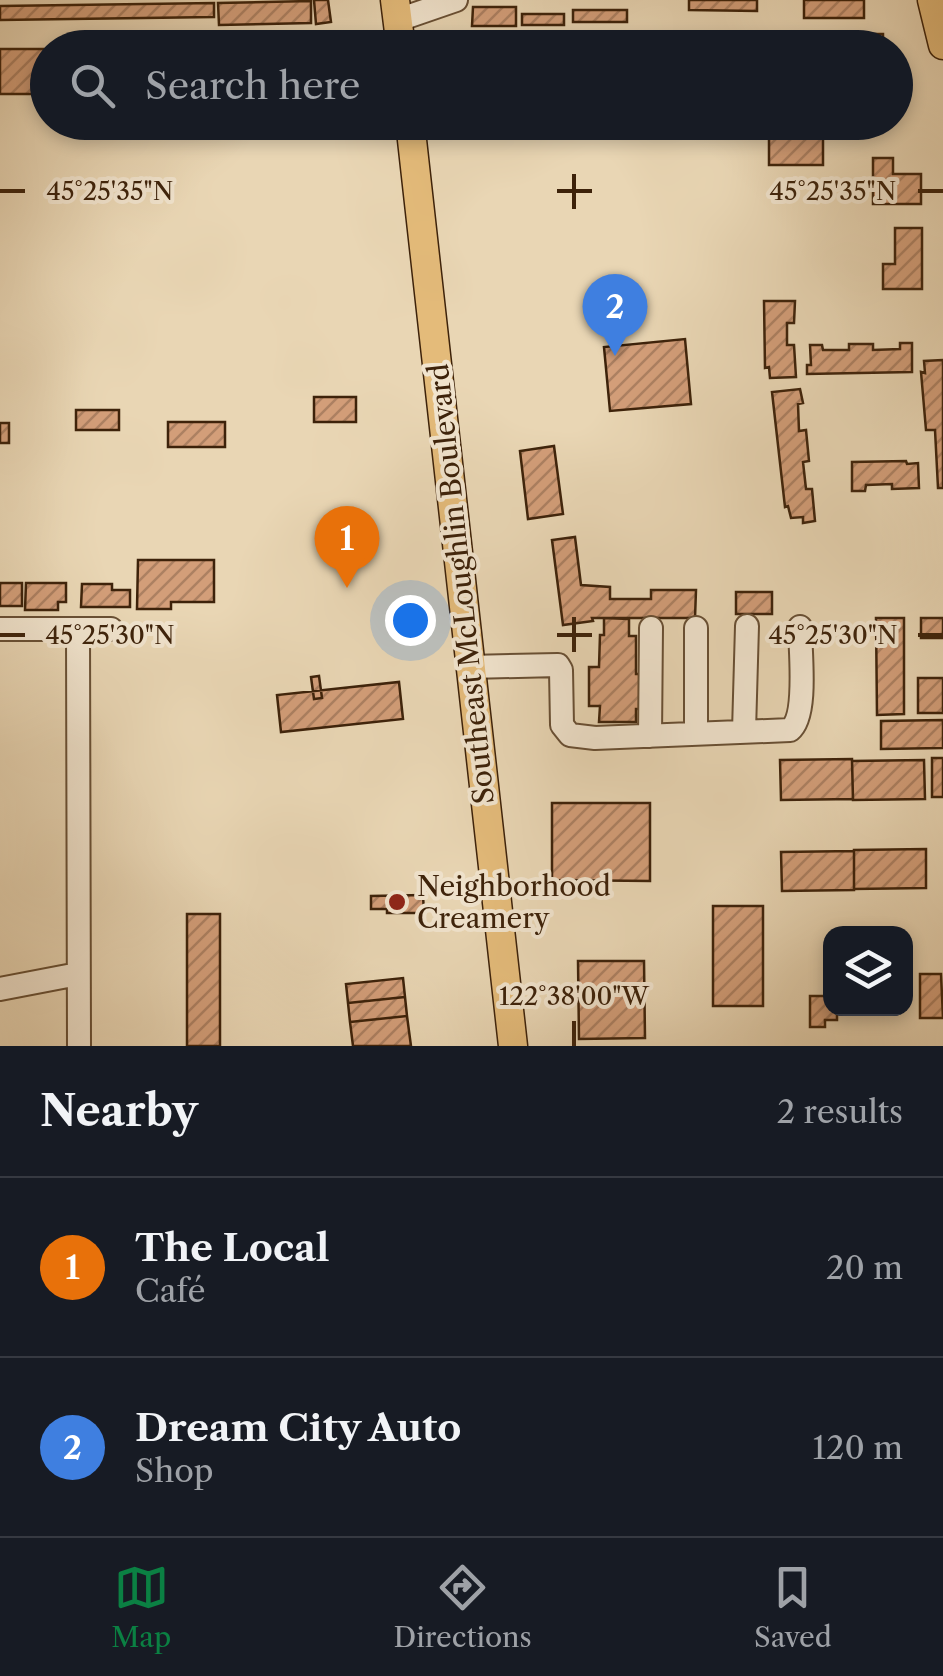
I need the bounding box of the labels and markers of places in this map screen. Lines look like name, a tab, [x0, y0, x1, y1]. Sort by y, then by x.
pin: 2	[582, 274, 648, 356]
pin: 1	[314, 506, 380, 588]
place label: Neighborhood Creamery	[417, 869, 611, 935]
marker: Neighborhood Creamery	[386, 891, 408, 913]

